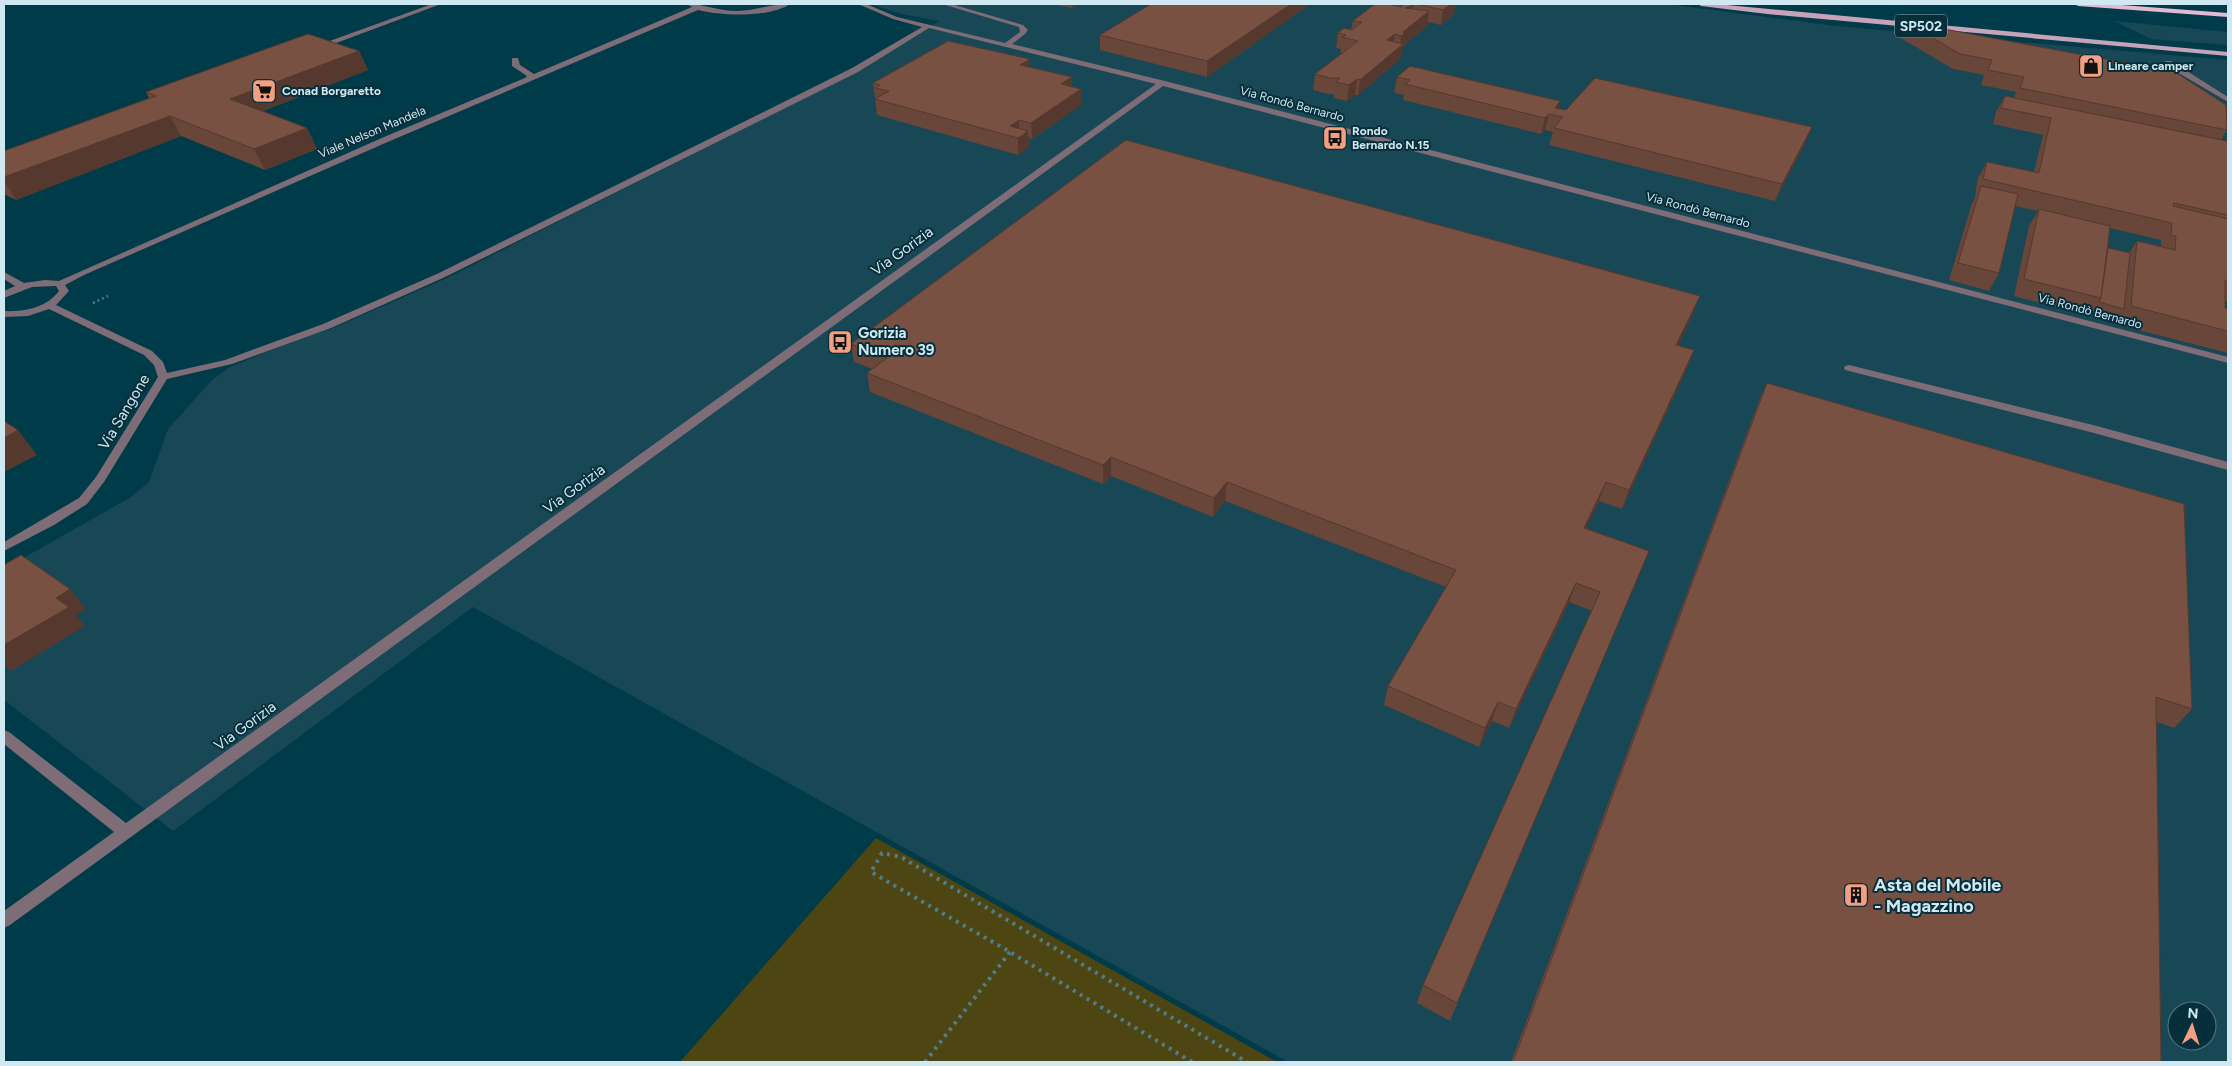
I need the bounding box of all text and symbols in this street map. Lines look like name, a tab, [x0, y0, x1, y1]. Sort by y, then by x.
road number: SP502	[1895, 15, 1947, 38]
shop icon: Lineare camper	[2078, 53, 2104, 79]
place label: Lineare camper	[2108, 59, 2194, 73]
supermarket icon: Conad Borgaretto	[251, 78, 277, 104]
street label: Via Rondò Bernardo	[1238, 83, 1346, 125]
place label: Conad Borgaretto	[282, 84, 381, 98]
street label: Viale Nelson Mandela	[316, 103, 428, 161]
place label: Rondo Bernardo N.15	[1352, 124, 1430, 152]
bus stop icon: Rondo Bernardo N.15	[1322, 125, 1348, 151]
street label: Via Rondò Bernardo	[1644, 189, 1752, 231]
street label: Via Gorizia	[867, 222, 937, 280]
street label: Via Rondò Bernardo	[2036, 290, 2144, 332]
place label: Gorizia Numero 39	[858, 324, 935, 359]
bus stop icon: Gorizia Numero 39	[827, 329, 853, 355]
street label: Via Sangone	[95, 371, 153, 453]
street label: Via Gorizia	[539, 460, 609, 518]
street label: Via Gorizia	[210, 697, 280, 755]
place label: Asta del Mobile - Magazzino	[1874, 874, 2001, 917]
building icon: Asta del Mobile - Magazzino	[1843, 882, 1869, 908]
north arrow	[2167, 1001, 2217, 1051]
text: N	[2187, 1005, 2199, 1022]

